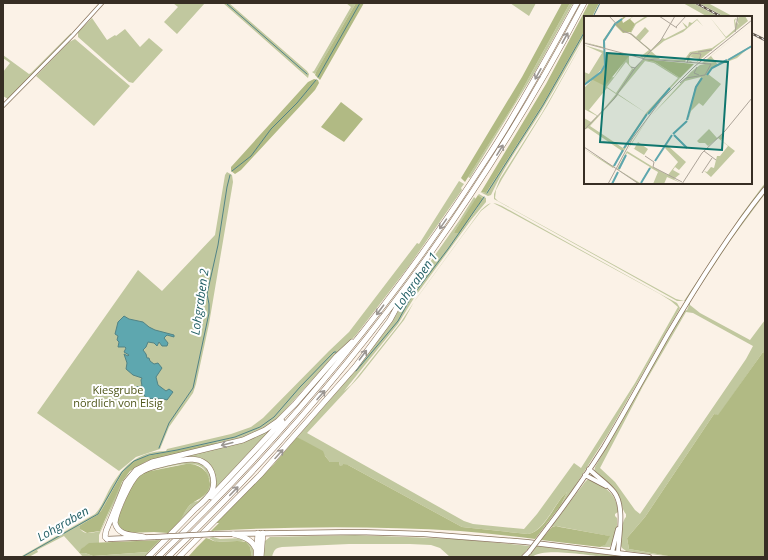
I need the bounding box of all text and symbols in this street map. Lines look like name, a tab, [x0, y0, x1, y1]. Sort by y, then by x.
inset map	[584, 16, 752, 184]
one-way arrow	[562, 32, 569, 44]
one-way arrow	[533, 68, 541, 80]
one-way arrow	[495, 145, 504, 156]
one-way arrow	[439, 218, 447, 229]
water label: Lohgraben 1	[389, 249, 442, 313]
water label: Lohgraben 2	[186, 267, 213, 336]
one-way arrow	[376, 304, 384, 315]
one-way arrow	[359, 350, 367, 361]
park label: Kiesgrube nördlich von Elsig	[73, 382, 163, 410]
one-way arrow	[316, 390, 325, 400]
one-way arrow	[221, 440, 234, 448]
one-way arrow	[274, 449, 283, 459]
one-way arrow	[229, 486, 239, 496]
water label: Lohgraben	[34, 502, 92, 545]

